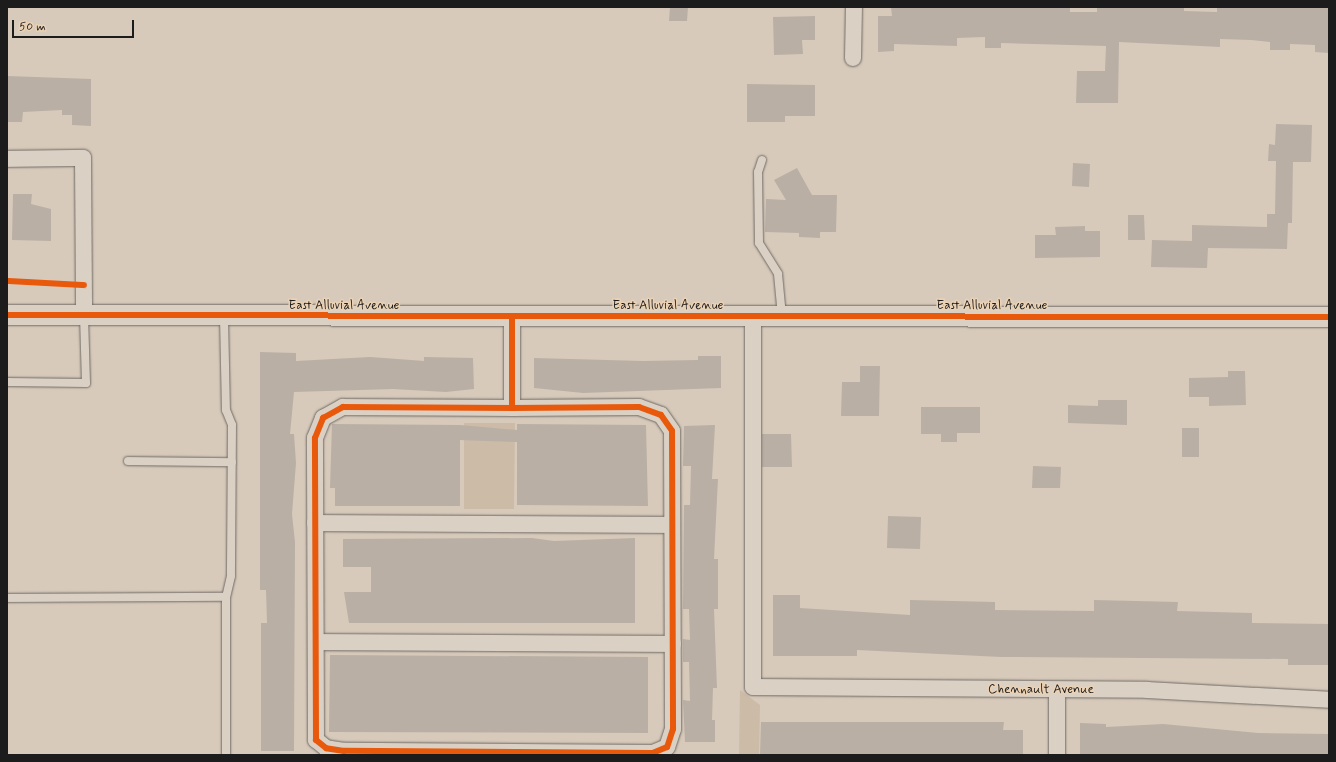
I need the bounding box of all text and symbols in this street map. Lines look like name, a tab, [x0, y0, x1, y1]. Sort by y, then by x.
scale bar	[14, 12, 136, 38]
text: 50 m	[19, 19, 46, 35]
street label: East Alluvial Avenue	[290, 298, 398, 314]
street label: East Alluvial Avenue	[614, 298, 722, 314]
street label: East Alluvial Avenue	[938, 298, 1046, 314]
street label: Chennault Avenue	[988, 682, 1094, 698]

